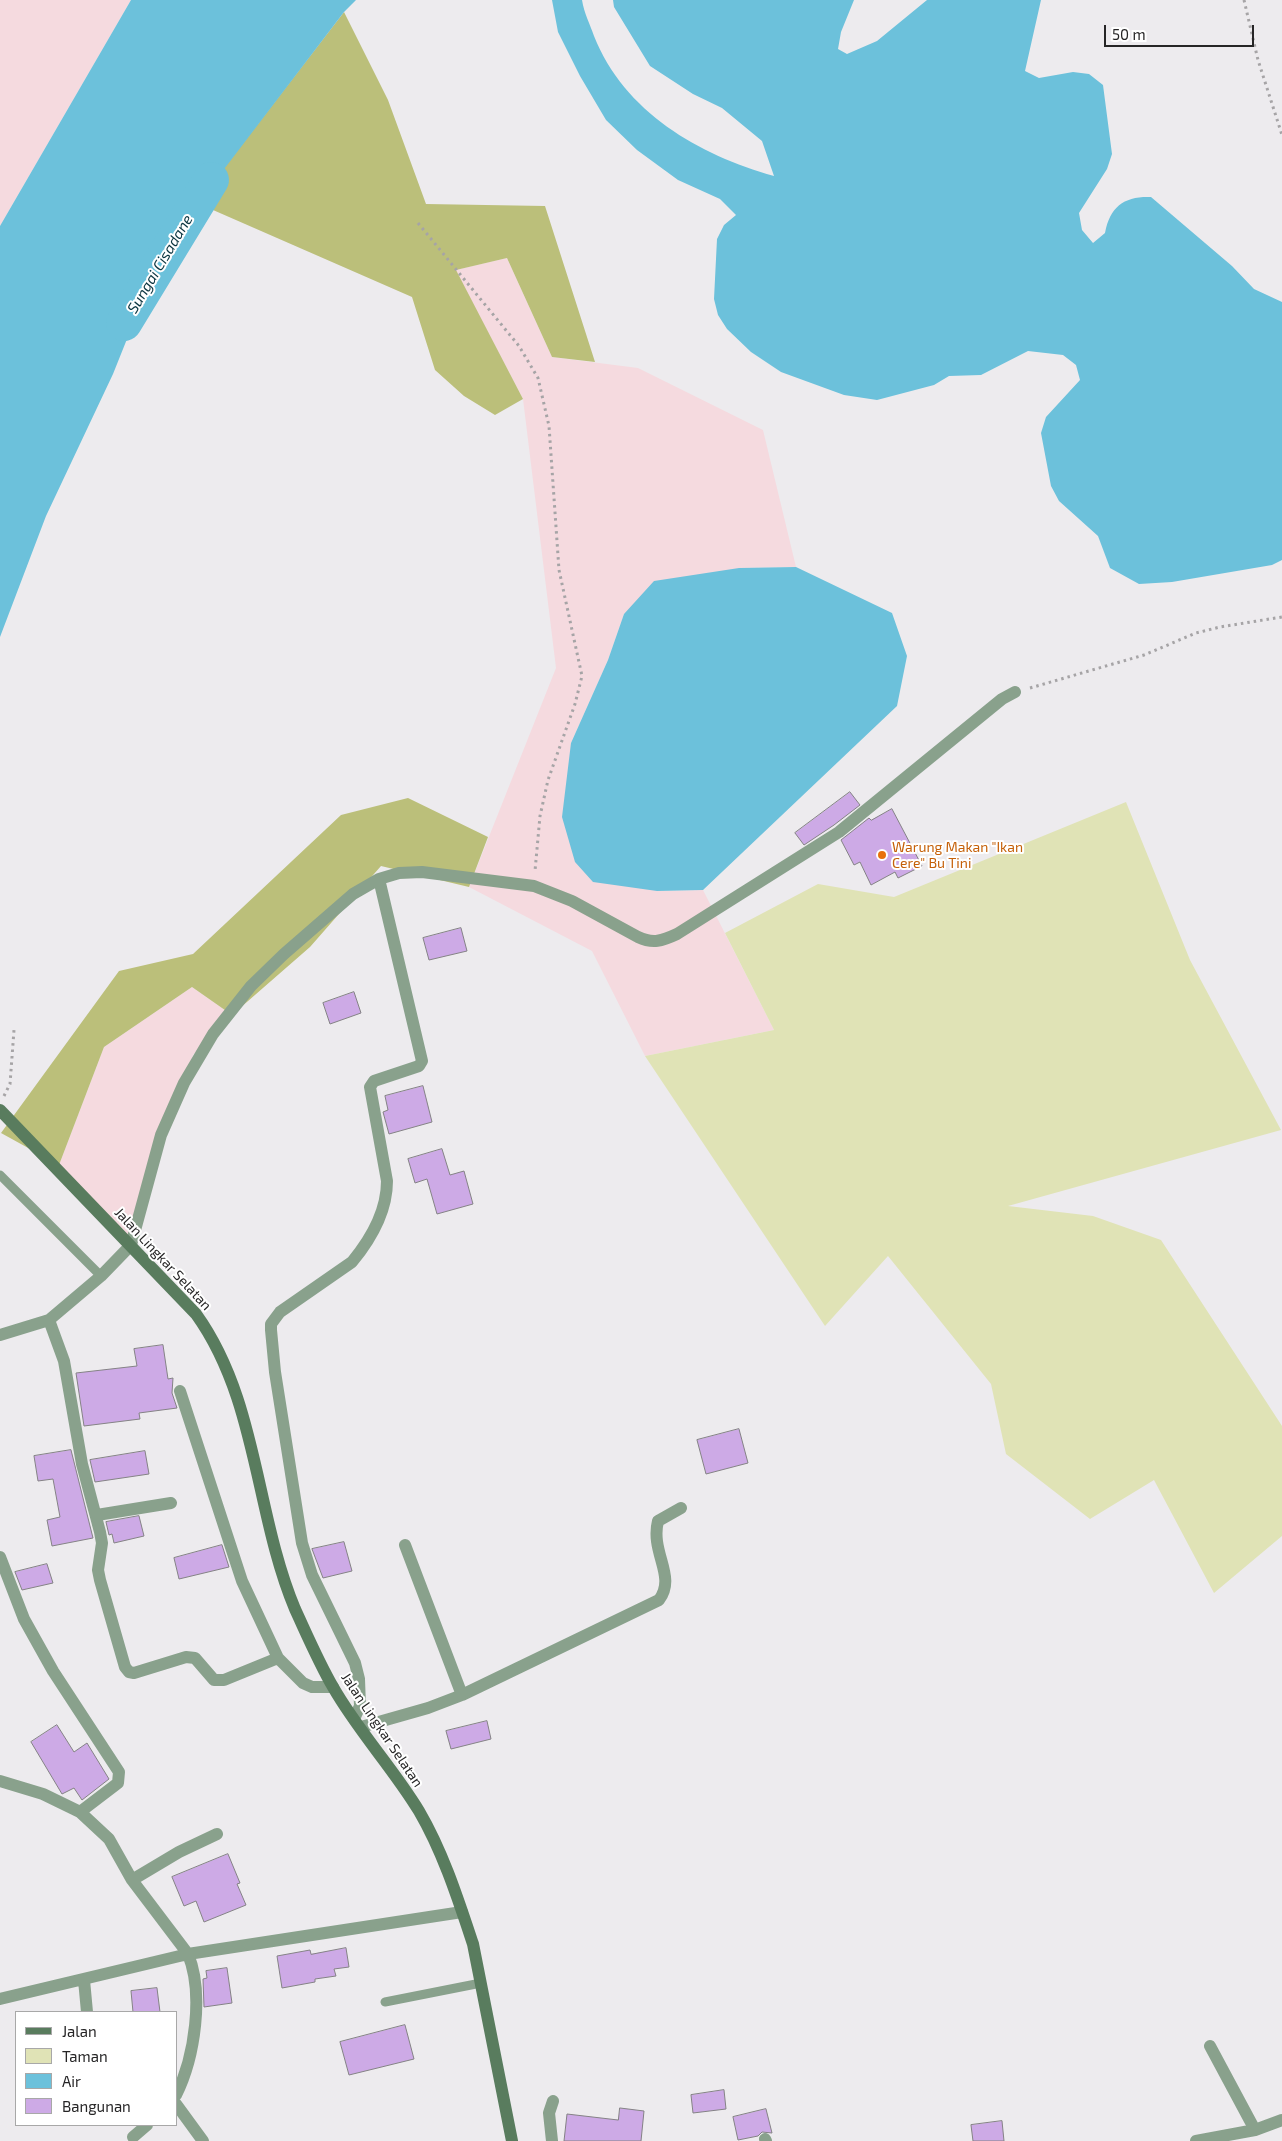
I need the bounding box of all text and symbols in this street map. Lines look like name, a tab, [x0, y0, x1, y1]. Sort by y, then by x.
scale bar	[1107, 15, 1257, 47]
text: 50 m	[1112, 25, 1146, 43]
water label: Sungai Cisadane	[123, 211, 197, 317]
place label: Warung Makan "Ikan Cere" Bu Tini	[892, 839, 1023, 872]
marker: Warung Makan "Ikan Cere" Bu Tini	[876, 849, 888, 861]
street label: Jalan Lingkar Selatan	[111, 1204, 215, 1314]
street label: Jalan Lingkar Selatan	[338, 1670, 426, 1790]
legend	[15, 2011, 178, 2126]
text: Jalan	[62, 2022, 97, 2040]
text: Taman	[62, 2047, 108, 2065]
text: Air	[62, 2072, 81, 2090]
text: Bangunan	[62, 2097, 131, 2115]

